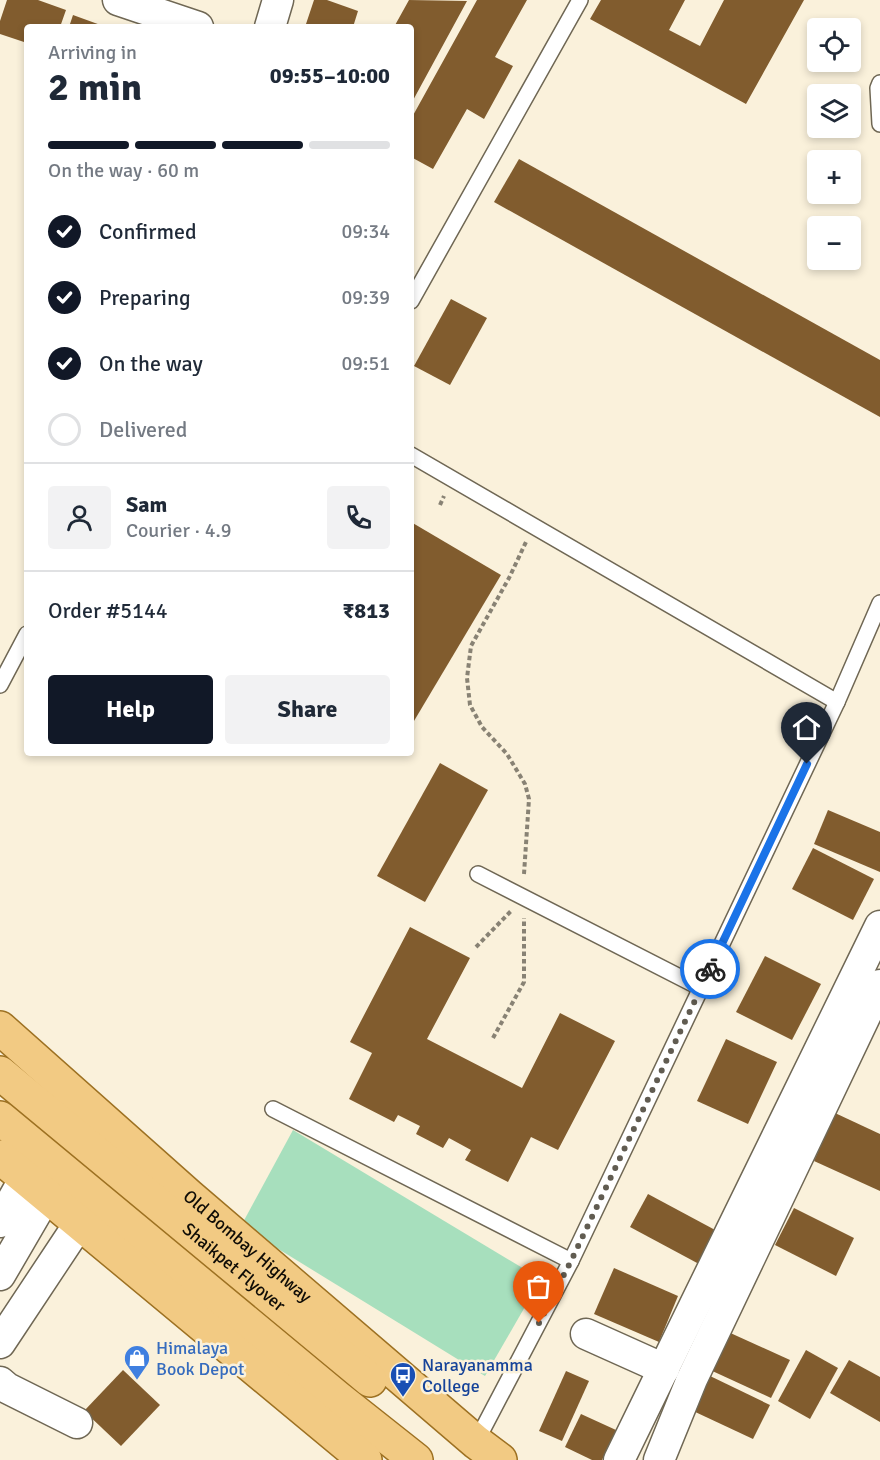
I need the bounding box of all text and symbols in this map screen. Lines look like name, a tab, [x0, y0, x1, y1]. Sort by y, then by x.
map controls	[807, 18, 861, 270]
button: locate	[807, 18, 861, 72]
text: Arriving in	[48, 40, 137, 65]
text: 09:55–10:00	[270, 62, 390, 89]
text: 2 min	[48, 63, 142, 111]
button: layers	[807, 84, 861, 138]
button: +	[807, 150, 861, 204]
text: On the way · 60 m	[48, 158, 199, 183]
icon: check	[48, 215, 81, 248]
button: −	[807, 216, 861, 270]
text: Confirmed	[99, 218, 197, 245]
text: 09:34	[341, 219, 390, 244]
icon: check	[48, 281, 81, 314]
text: Preparing	[99, 284, 191, 311]
text: 09:39	[341, 285, 390, 310]
icon: check	[48, 347, 81, 380]
text: On the way	[99, 350, 203, 377]
text: 09:51	[341, 351, 390, 376]
text: Delivered	[99, 416, 187, 443]
button: person	[48, 486, 111, 549]
button: phone	[327, 486, 390, 549]
text: Sam	[126, 491, 167, 518]
text: Courier · 4.9	[126, 518, 232, 543]
text: Order #5144	[48, 597, 168, 624]
text: ₹813	[342, 597, 390, 624]
button: Help	[48, 675, 213, 744]
button: Share	[225, 675, 390, 744]
pin	[781, 702, 832, 764]
icon: home	[790, 711, 823, 744]
courier	[680, 939, 740, 999]
icon: bike	[694, 953, 727, 986]
street label: Old Bombay Highway	[179, 1185, 317, 1308]
street label: Shaikpet Flyover	[178, 1218, 290, 1316]
pin	[513, 1261, 564, 1323]
icon: bag	[522, 1270, 555, 1303]
place label: Himalaya Book Depot	[156, 1337, 244, 1380]
shop icon: Himalaya Book Depot	[122, 1343, 152, 1381]
place label: Narayanamma College	[422, 1354, 533, 1397]
bus stop icon: Narayanamma College	[388, 1360, 418, 1398]

